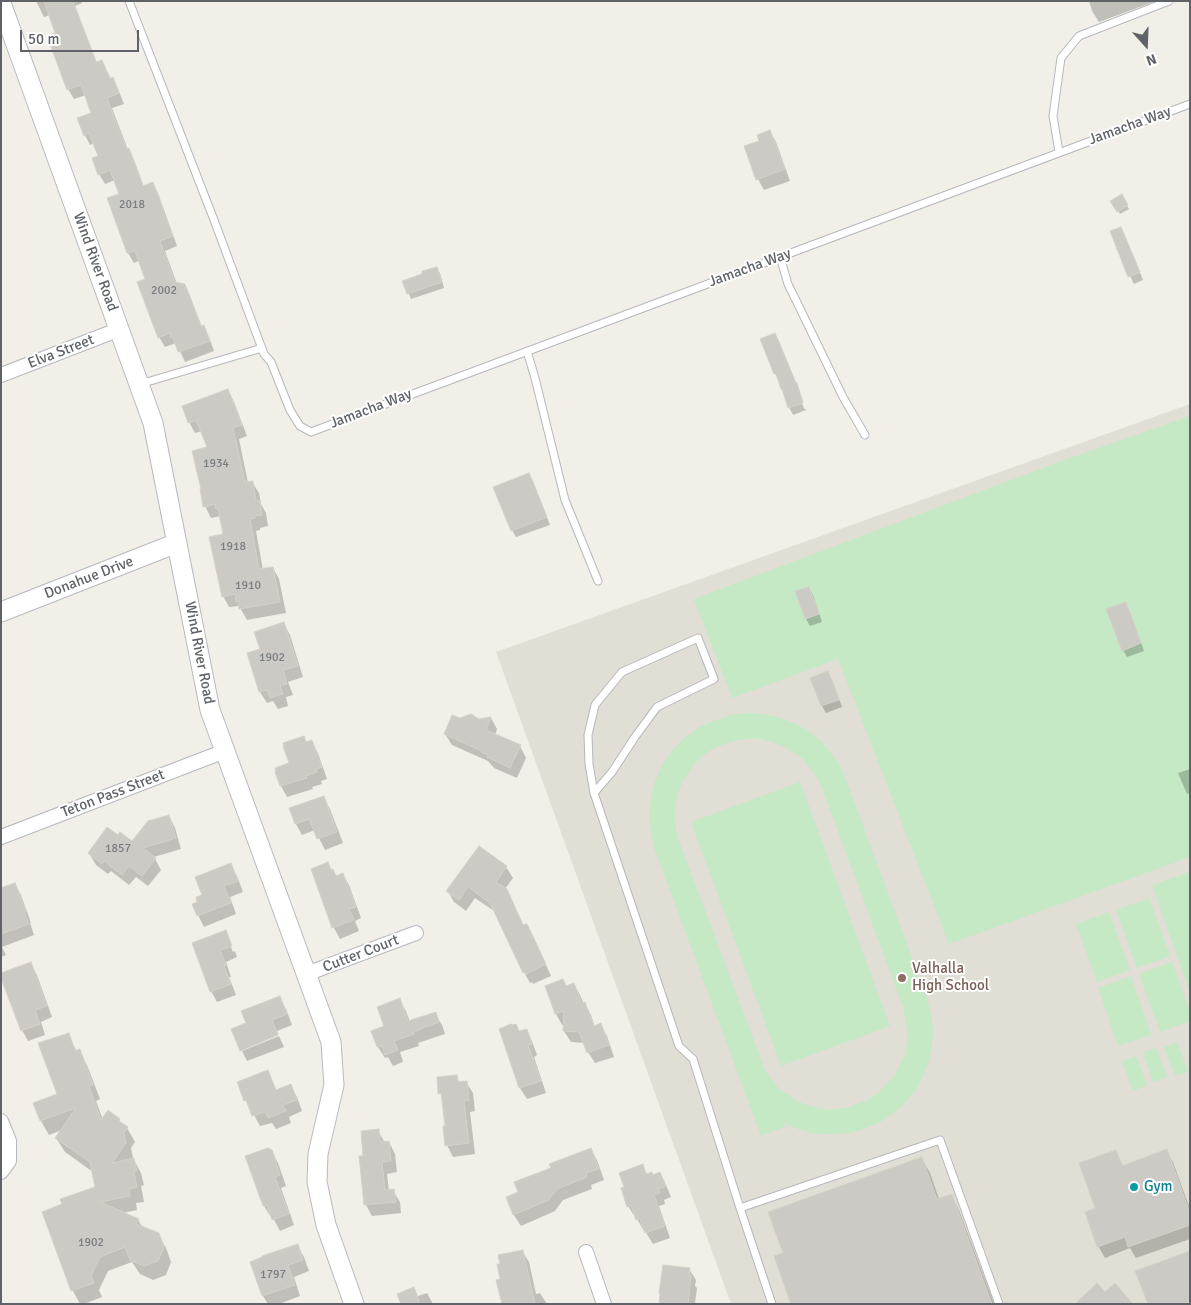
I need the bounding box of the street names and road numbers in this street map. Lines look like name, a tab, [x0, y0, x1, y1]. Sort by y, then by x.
street label: Jamacha Way	[1086, 103, 1174, 149]
street label: Wind River Road	[69, 210, 121, 314]
street label: Jamacha Way	[706, 245, 794, 291]
street label: Elva Street	[25, 331, 97, 373]
street label: Jamacha Way	[328, 385, 414, 433]
street label: Donahue Drive	[42, 553, 136, 603]
street label: Wind River Road	[180, 600, 218, 706]
street label: Teton Pass Street	[59, 766, 167, 822]
street label: Cutter Court	[320, 931, 402, 977]

